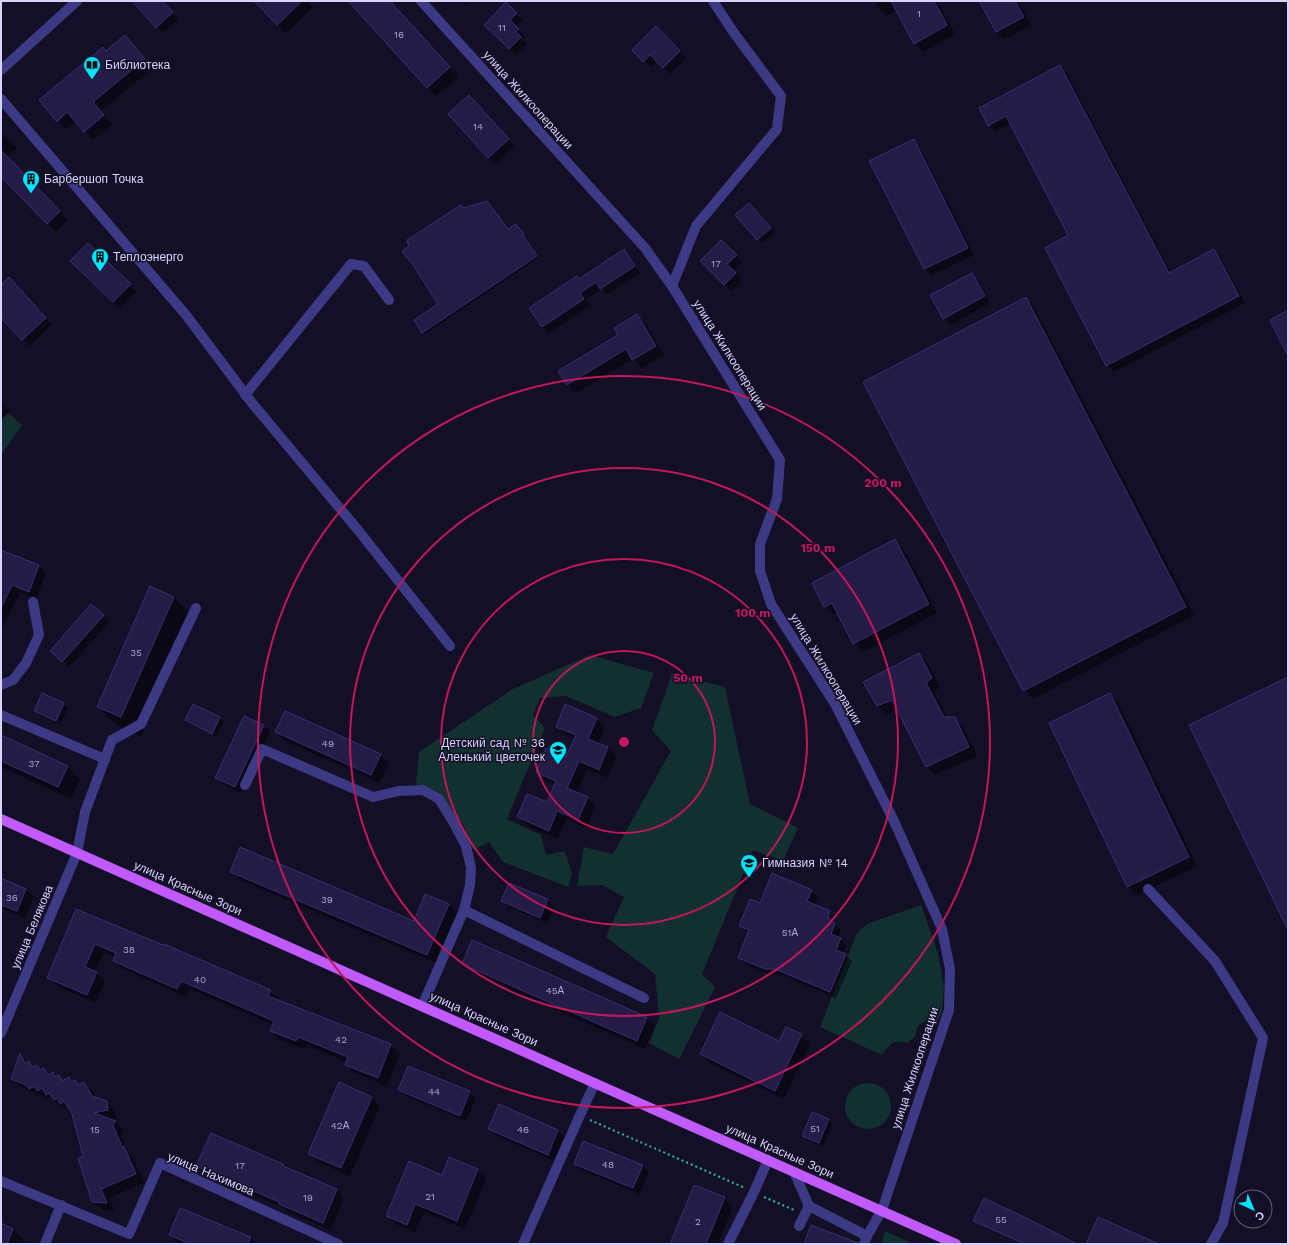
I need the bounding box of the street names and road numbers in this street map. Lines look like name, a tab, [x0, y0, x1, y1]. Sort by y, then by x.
street label: улица Жилкооперации	[480, 48, 576, 152]
street label: улица Жилкооперации	[690, 297, 770, 413]
street label: улица Жилкооперации	[787, 611, 865, 727]
street label: улица Красные Зори	[132, 858, 244, 918]
street label: улица Белякова	[8, 883, 56, 971]
street label: улица Красные Зори	[428, 989, 540, 1049]
street label: улица Жилкооперации	[889, 1005, 941, 1131]
street label: улица Красные Зори	[724, 1121, 836, 1181]
street label: улица Нахимова	[165, 1149, 257, 1199]

